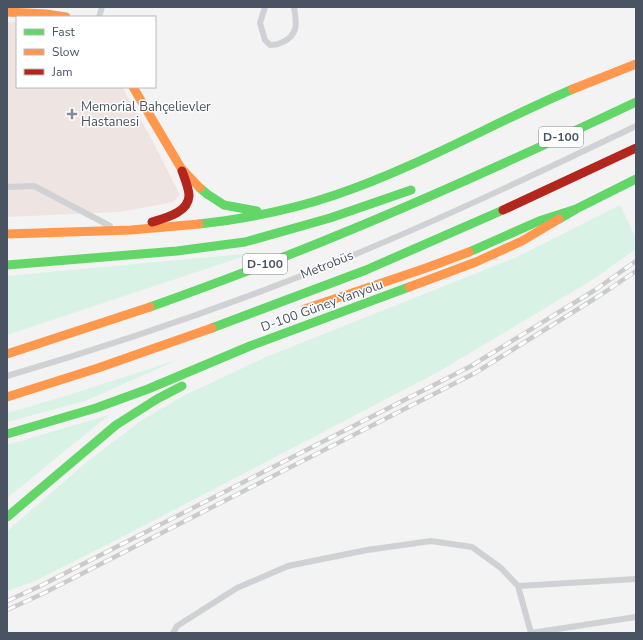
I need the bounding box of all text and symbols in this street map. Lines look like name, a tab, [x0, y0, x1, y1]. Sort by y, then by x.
legend	[16, 16, 156, 88]
text: Fast	[52, 24, 75, 40]
text: Slow	[52, 44, 80, 60]
text: Jam	[51, 64, 73, 80]
place label: Memorial Bahçelievler Hastanesi	[81, 98, 211, 131]
marker: Memorial Bahçelievler Hastanesi	[66, 108, 78, 120]
road number: D-100	[539, 127, 583, 147]
street label: Metrobüs	[298, 246, 356, 284]
road number: D-100	[243, 254, 287, 274]
street label: D-100 Güney Yanyolu	[258, 276, 386, 336]

